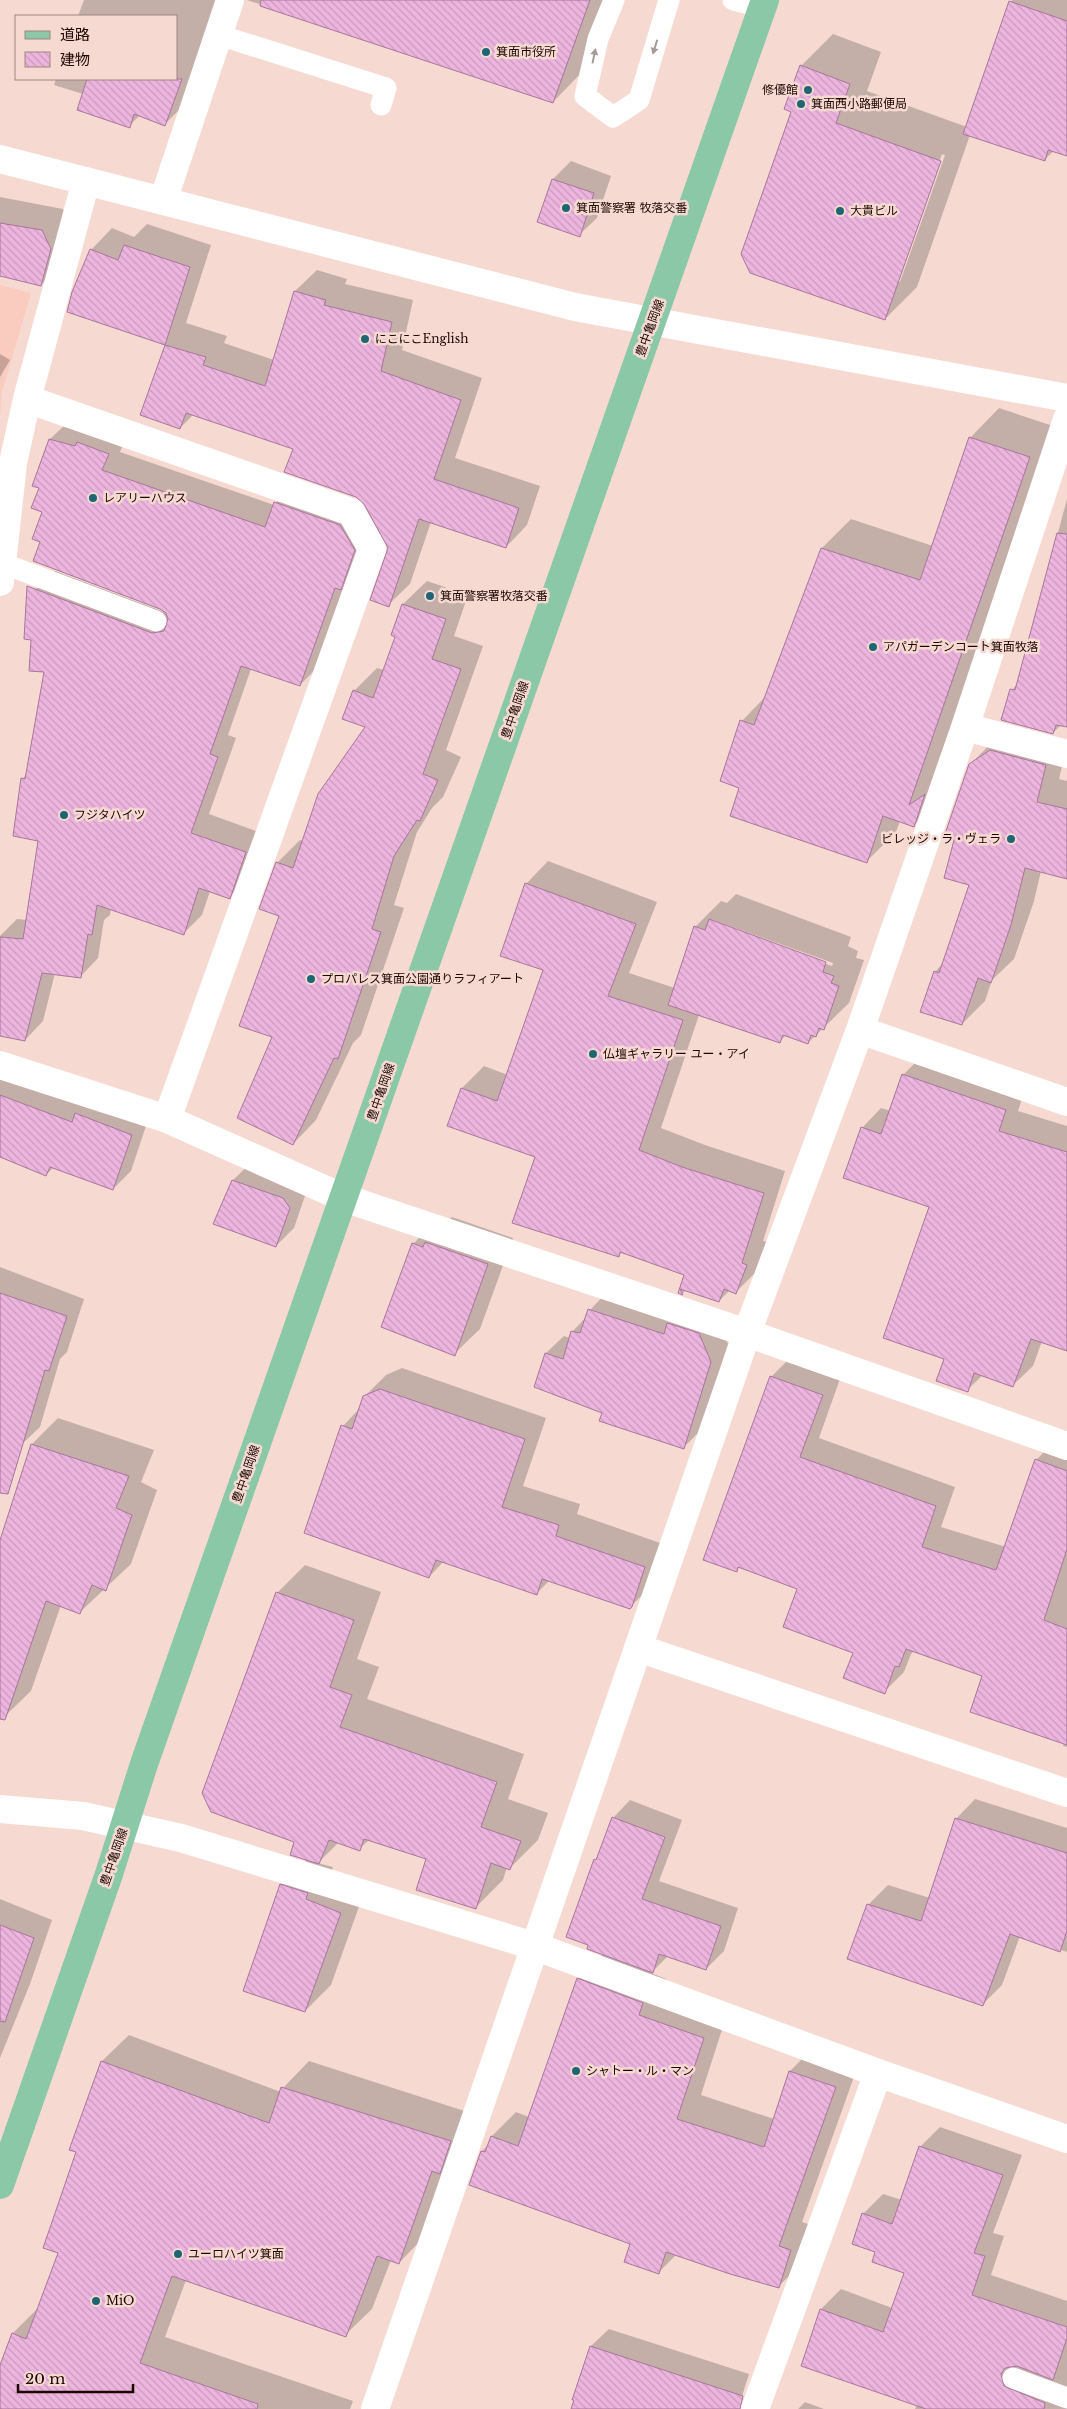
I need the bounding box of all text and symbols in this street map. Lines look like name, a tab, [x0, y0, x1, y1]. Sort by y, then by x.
legend	[15, 15, 178, 80]
text: 道路	[60, 25, 90, 44]
one-way arrow	[650, 39, 658, 54]
place label: 箕面市役所	[496, 44, 556, 59]
marker: 箕面市役所	[480, 46, 492, 58]
one-way arrow	[590, 48, 598, 63]
text: 建物	[60, 50, 90, 69]
place label: 修優館	[762, 82, 798, 97]
marker: 修優館	[802, 84, 814, 96]
place label: 箕面西小路郵便局	[811, 96, 907, 111]
marker: 箕面西小路郵便局	[795, 98, 807, 110]
place label: 箕面警察署 牧落交番	[576, 200, 687, 215]
marker: 箕面警察署 牧落交番	[560, 202, 572, 214]
place label: 大貴ビル	[850, 203, 898, 218]
marker: 大貴ビル	[834, 205, 846, 217]
street label: 豊中亀岡線	[632, 297, 667, 359]
place label: にこにこEnglish	[375, 331, 468, 346]
marker: にこにこEnglish	[359, 333, 371, 345]
place label: レアリーハウス	[103, 490, 187, 505]
marker: レアリーハウス	[87, 492, 99, 504]
place label: 箕面警察署牧落交番	[440, 588, 548, 603]
marker: 箕面警察署牧落交番	[424, 590, 436, 602]
place label: アパガーデンコート箕面牧落	[883, 639, 1039, 654]
marker: アパガーデンコート箕面牧落	[867, 641, 879, 653]
street label: 豊中亀岡線	[498, 679, 531, 741]
place label: フジタハイツ	[74, 807, 146, 822]
marker: フジタハイツ	[58, 809, 70, 821]
place label: ビレッジ・ラ・ヴェラ	[881, 831, 1001, 846]
marker: ビレッジ・ラ・ヴェラ	[1005, 833, 1017, 845]
place label: プロパレス箕面公園通りラフィアート	[321, 971, 524, 986]
marker: プロパレス箕面公園通りラフィアート	[305, 973, 317, 985]
place label: 仏壇ギャラリー ユー・アイ	[603, 1046, 750, 1061]
marker: 仏壇ギャラリー ユー・アイ	[587, 1048, 599, 1060]
street label: 豊中亀岡線	[364, 1061, 397, 1123]
street label: 豊中亀岡線	[229, 1443, 262, 1505]
street label: 豊中亀岡線	[97, 1826, 130, 1888]
place label: シャトー・ル・マン	[586, 2063, 694, 2078]
marker: シャトー・ル・マン	[570, 2065, 582, 2077]
place label: ユーロハイツ箕面	[188, 2246, 284, 2261]
marker: ユーロハイツ箕面	[172, 2248, 184, 2260]
place label: MiO	[106, 2293, 134, 2308]
marker: MiO	[90, 2295, 102, 2307]
scale bar	[18, 2362, 132, 2394]
text: 20 m	[25, 2369, 65, 2388]

